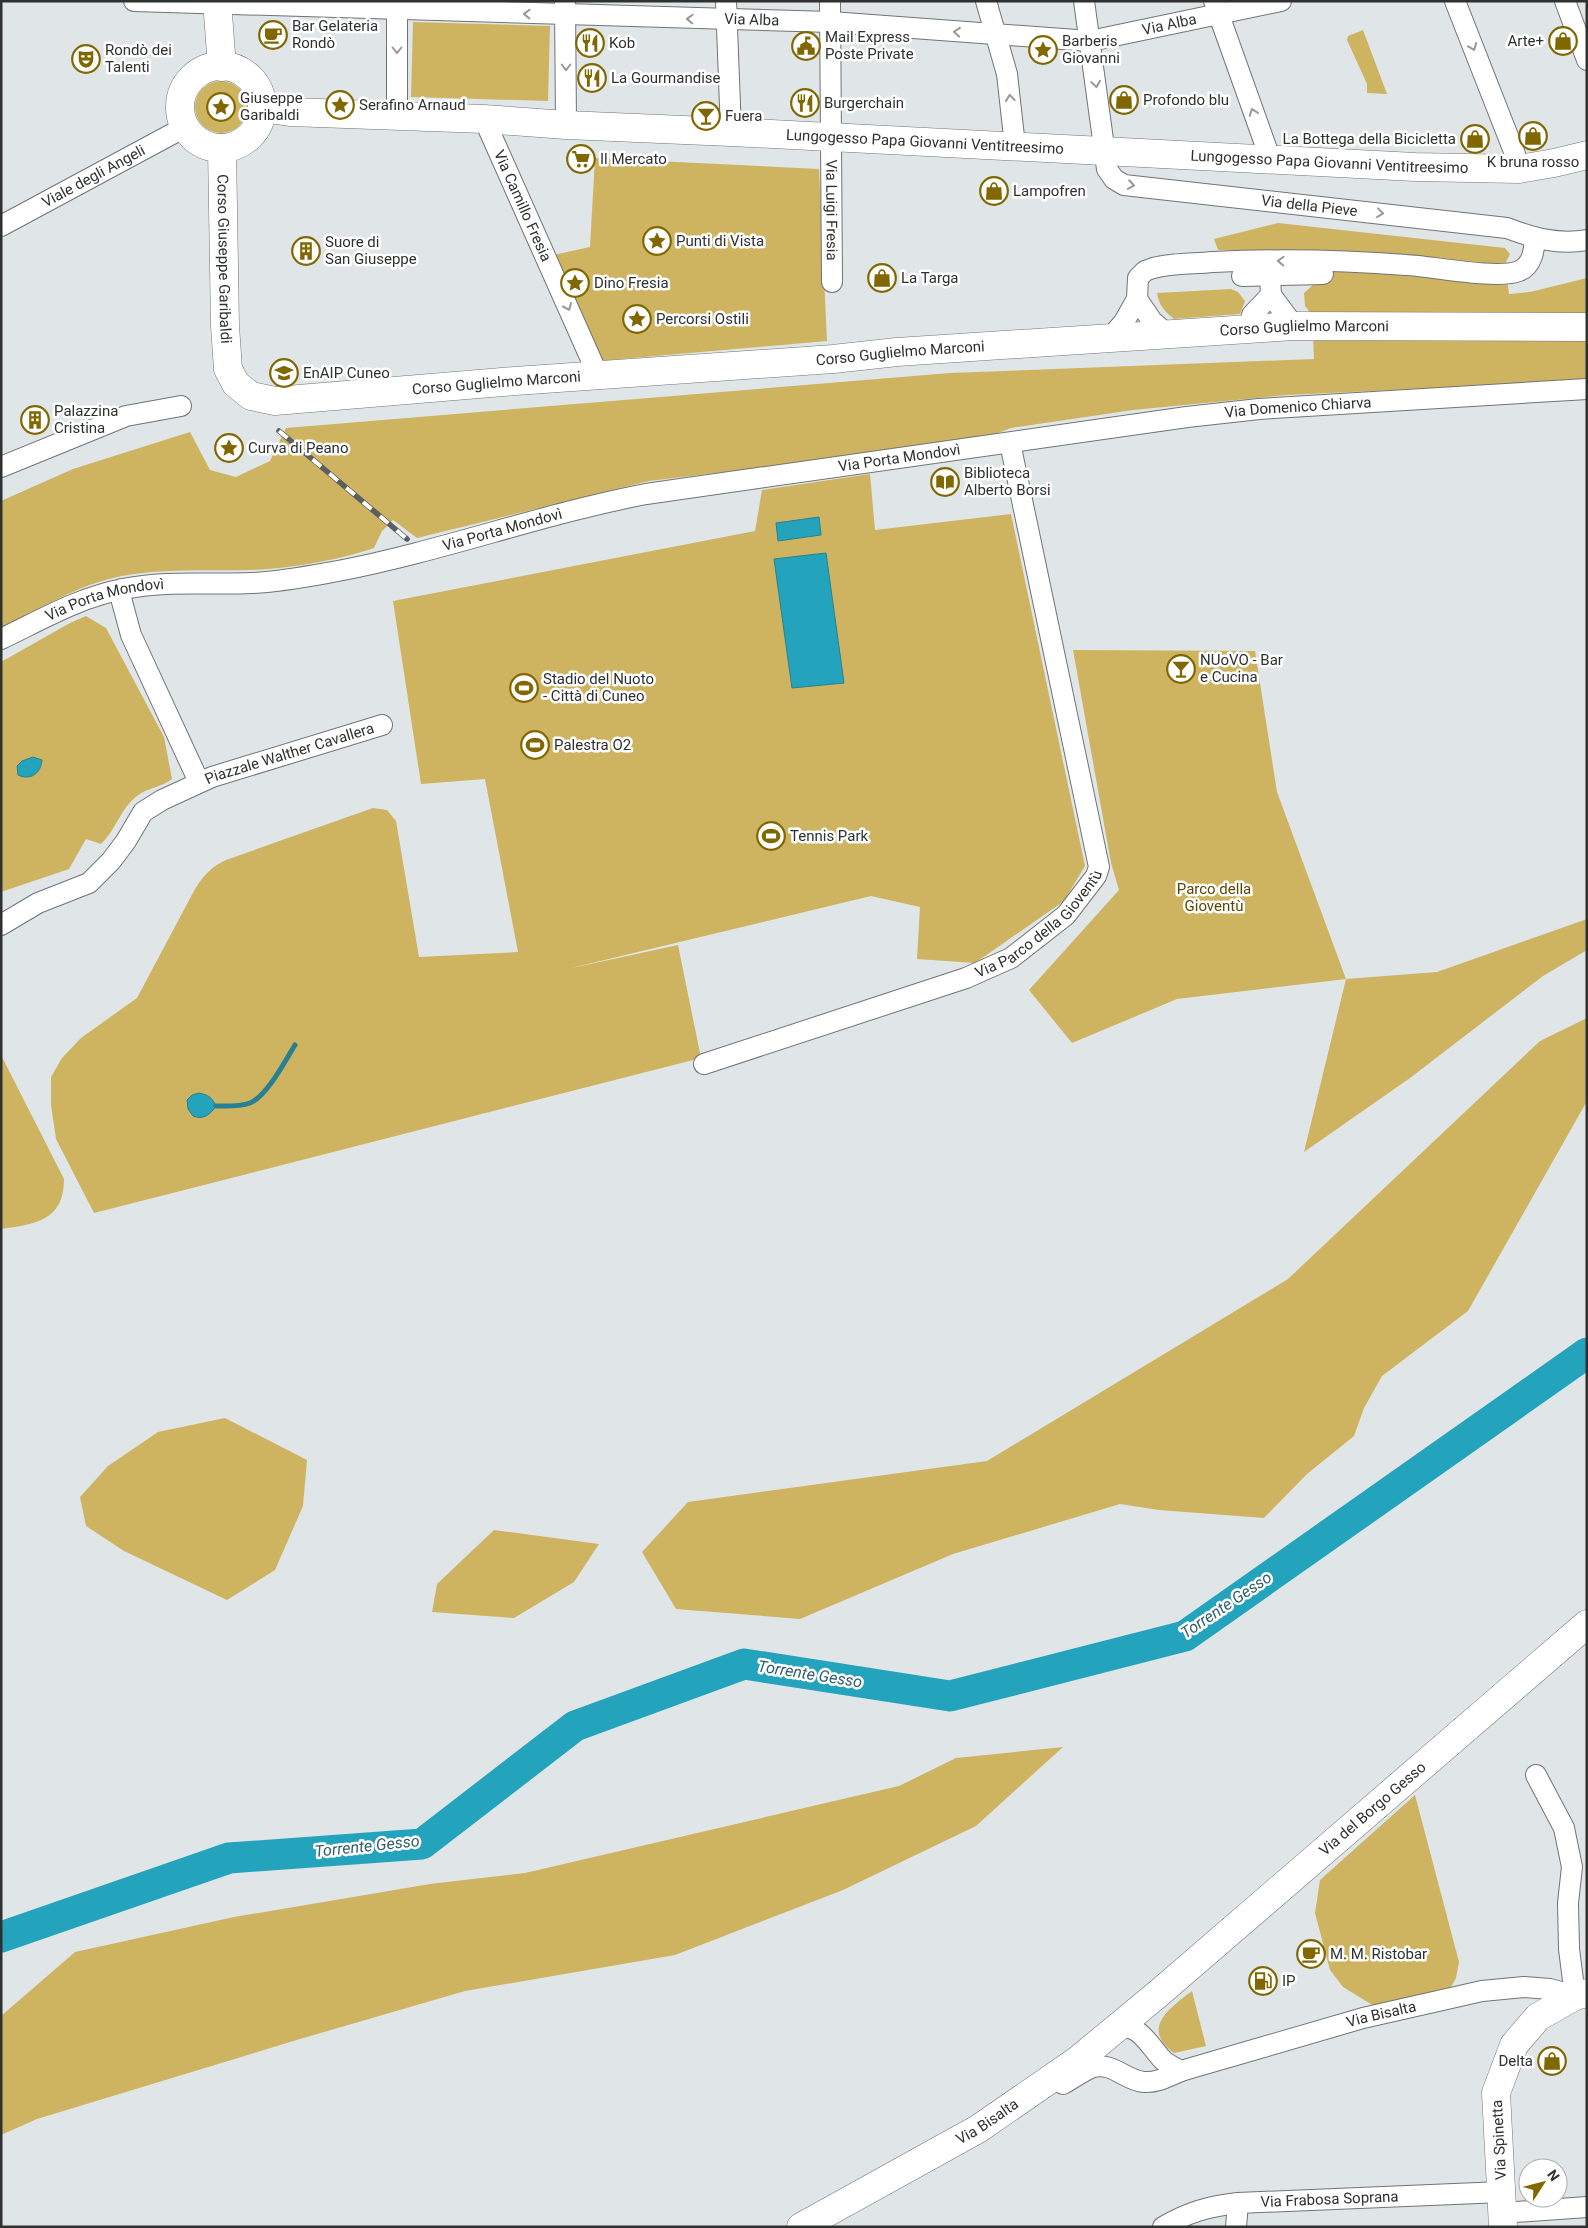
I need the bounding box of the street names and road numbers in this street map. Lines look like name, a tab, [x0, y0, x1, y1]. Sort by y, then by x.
street label: Via Alba	[724, 10, 780, 29]
street label: Via Alba	[1140, 10, 1198, 39]
street label: Lungogesso Papa Giovanni Ventitreesimo	[786, 126, 1064, 158]
street label: Viale degli Angeli	[39, 141, 148, 211]
street label: Via Camillo Fresia	[490, 147, 555, 264]
street label: Lungogesso Papa Giovanni Ventitreesimo	[1190, 147, 1469, 177]
street label: Via Luigi Fresia	[822, 159, 841, 261]
street label: Corso Giuseppe Garibaldi	[213, 174, 235, 344]
street label: Via della Pieve	[1260, 191, 1359, 220]
street label: Corso Guglielmo Marconi	[1219, 317, 1389, 340]
street label: Corso Guglielmo Marconi	[815, 337, 985, 369]
street label: Corso Guglielmo Marconi	[411, 367, 581, 399]
street label: Via Domenico Chiarva	[1224, 393, 1372, 422]
street label: Via Porta Mondovì	[837, 440, 962, 476]
street label: Via Porta Mondovì	[441, 505, 564, 555]
street label: Via Porta Mondovì	[42, 575, 165, 625]
street label: Piazzale Walther Cavallera	[202, 719, 376, 788]
street label: Via Parco della Gioventù	[972, 868, 1106, 982]
street label: Via del Borgo Gesso	[1316, 1758, 1430, 1860]
street label: Via Bisalta	[1344, 1997, 1418, 2031]
street label: Via Bisalta	[953, 2095, 1022, 2148]
street label: Via Spinetta	[1488, 2099, 1510, 2181]
street label: Via Frabosa Soprana	[1260, 2187, 1399, 2211]

